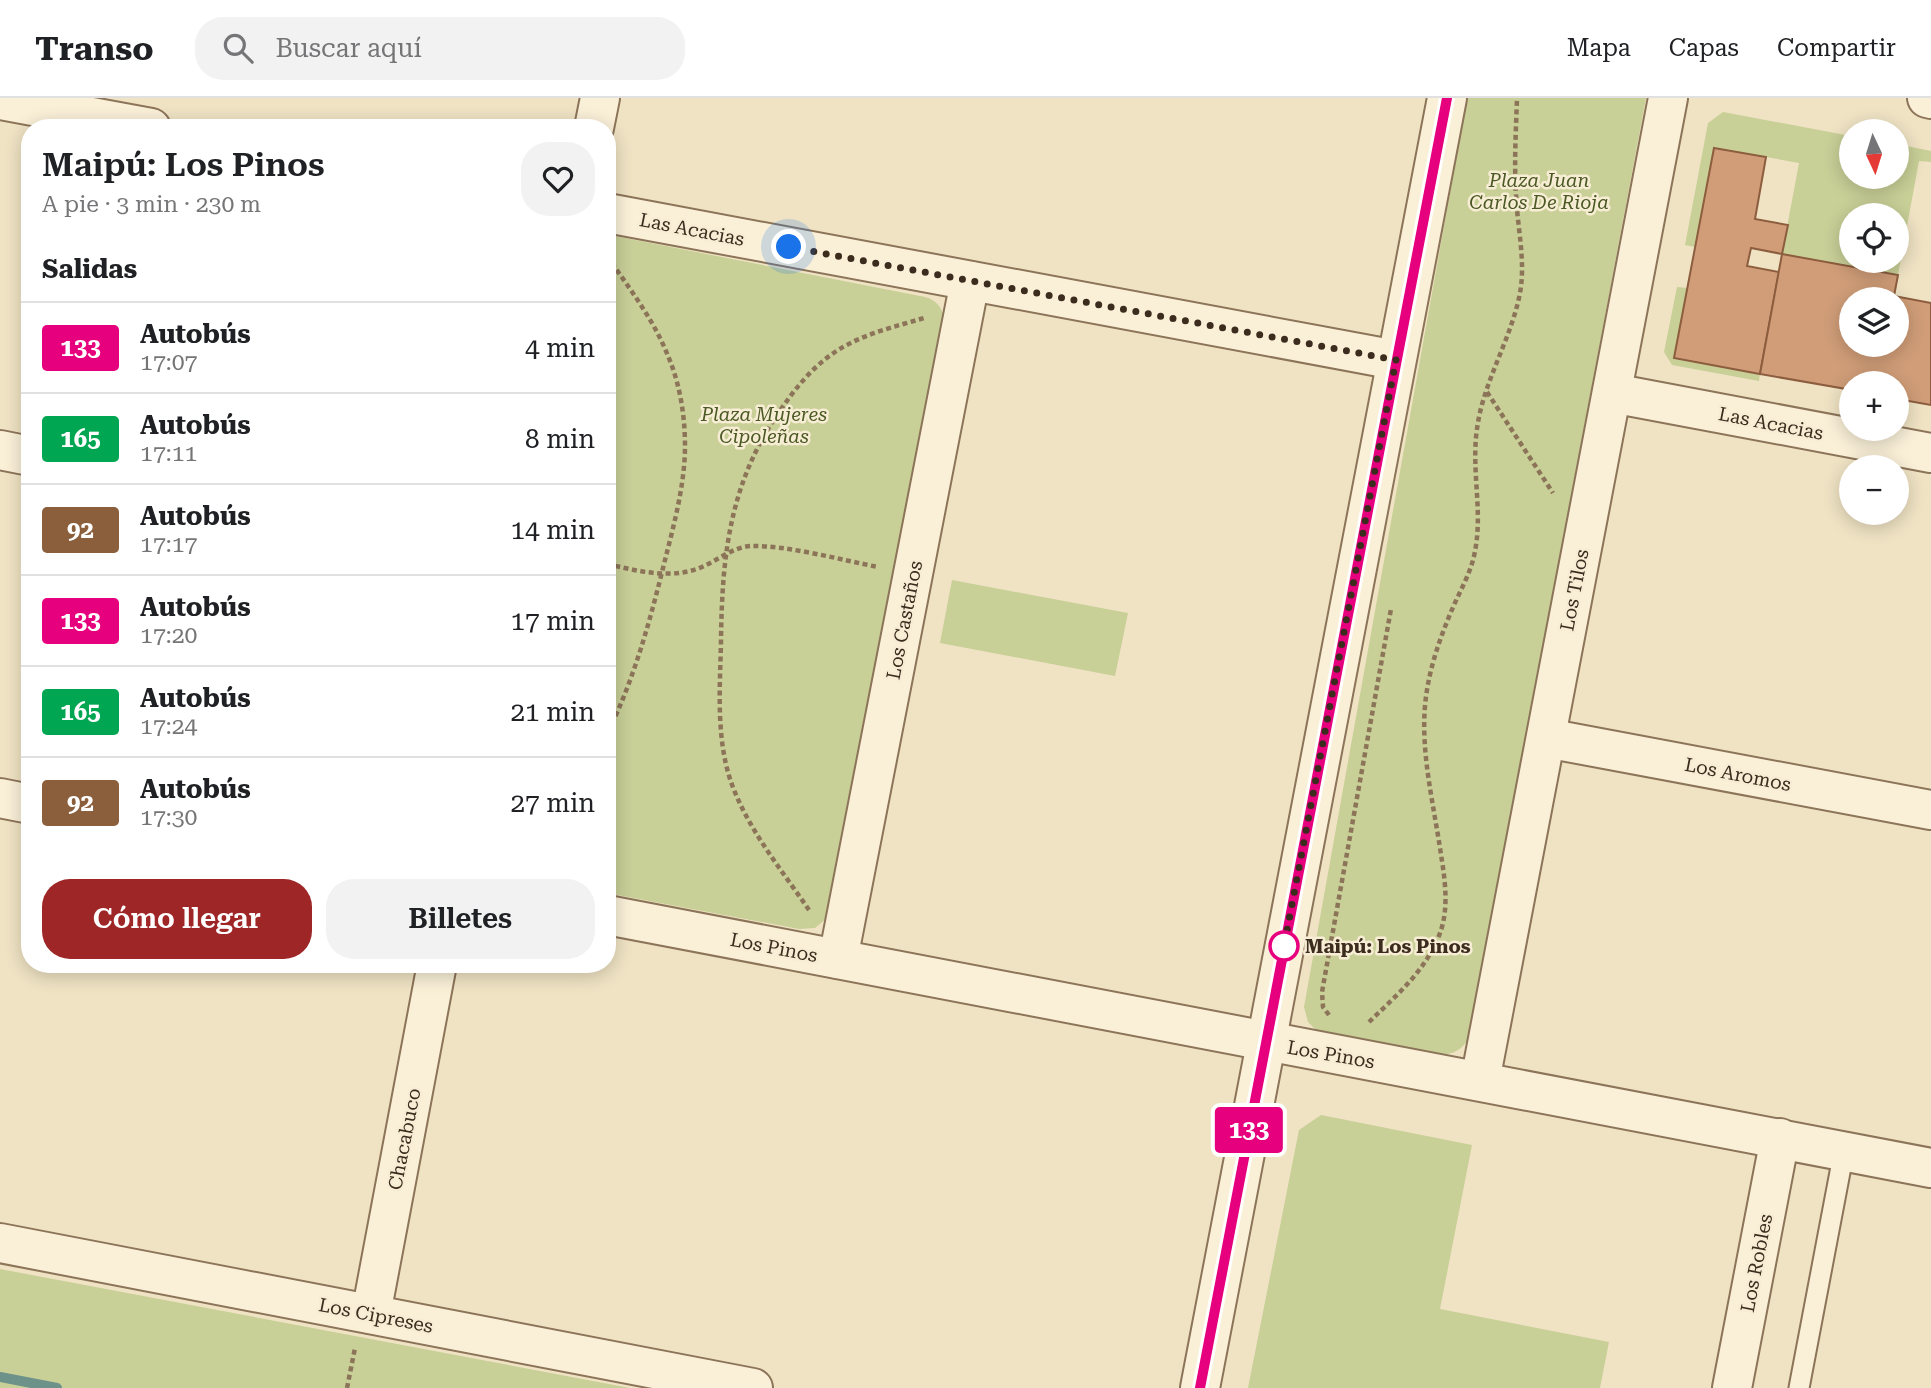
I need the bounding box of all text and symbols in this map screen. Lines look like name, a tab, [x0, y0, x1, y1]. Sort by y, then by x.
search box	[195, 17, 685, 80]
text: Transo	[35, 29, 153, 68]
icon: search	[219, 29, 257, 67]
text: Buscar aquí	[275, 33, 422, 63]
text: Mapa	[1567, 34, 1631, 62]
text: Capas	[1669, 34, 1739, 62]
text: Compartir	[1777, 34, 1896, 62]
north arrow	[1839, 119, 1909, 189]
map controls	[1839, 119, 1909, 525]
button: heart	[521, 142, 595, 216]
text: Maipú: Los Pinos	[42, 145, 325, 184]
park label: Plaza Juan Carlos De Rioja	[1469, 169, 1609, 214]
text: A pie · 3 min · 230 m	[42, 191, 261, 218]
button: locate	[1839, 203, 1909, 273]
street label: Las Acacias	[638, 208, 746, 251]
your location	[771, 229, 806, 264]
text: Salidas	[42, 254, 137, 284]
button: layers	[1839, 287, 1909, 357]
text: Autobús	[140, 319, 251, 349]
text: 4 min	[525, 333, 595, 363]
text: 133	[60, 334, 101, 362]
text: 17:07	[140, 349, 197, 376]
button: +	[1839, 371, 1909, 441]
street label: Las Acacias	[1717, 402, 1825, 445]
park label: Plaza Mujeres Cipoleñas	[700, 403, 827, 448]
text: Autobús	[140, 410, 251, 440]
text: 8 min	[525, 424, 595, 454]
text: 165	[60, 425, 101, 453]
text: 17:11	[140, 440, 197, 467]
button: −	[1839, 455, 1909, 525]
text: Autobús	[140, 501, 251, 531]
text: 14 min	[511, 515, 595, 545]
text: 92	[67, 516, 94, 544]
text: 17:17	[140, 531, 197, 558]
street label: Los Tilos	[1555, 547, 1594, 633]
street label: Los Castaños	[882, 559, 927, 681]
text: Autobús	[140, 592, 251, 622]
text: 17 min	[511, 606, 595, 636]
text: 133	[60, 607, 101, 635]
text: 17:20	[140, 622, 197, 649]
text: Autobús	[140, 683, 251, 713]
text: 21 min	[511, 697, 595, 727]
text: 165	[60, 698, 101, 726]
text: 17:24	[140, 713, 197, 740]
street label: Los Aromos	[1683, 753, 1793, 796]
text: Autobús	[140, 774, 251, 804]
text: 27 min	[511, 788, 595, 818]
text: 92	[67, 789, 94, 817]
text: 17:30	[140, 804, 197, 831]
button: Cómo llegar	[42, 879, 312, 959]
button: Billetes	[326, 879, 595, 959]
street label: Los Pinos	[728, 928, 820, 967]
marker: Maipú: Los Pinos	[1269, 931, 1299, 961]
place label: Maipú: Los Pinos	[1305, 935, 1471, 958]
street label: Los Pinos	[1285, 1035, 1377, 1074]
street label: Chacabuco	[383, 1086, 426, 1192]
line badge: 133	[1209, 1107, 1289, 1153]
text: 133	[1229, 1116, 1269, 1144]
street label: Los Robles	[1736, 1212, 1777, 1314]
street label: Los Cipreses	[317, 1293, 435, 1338]

